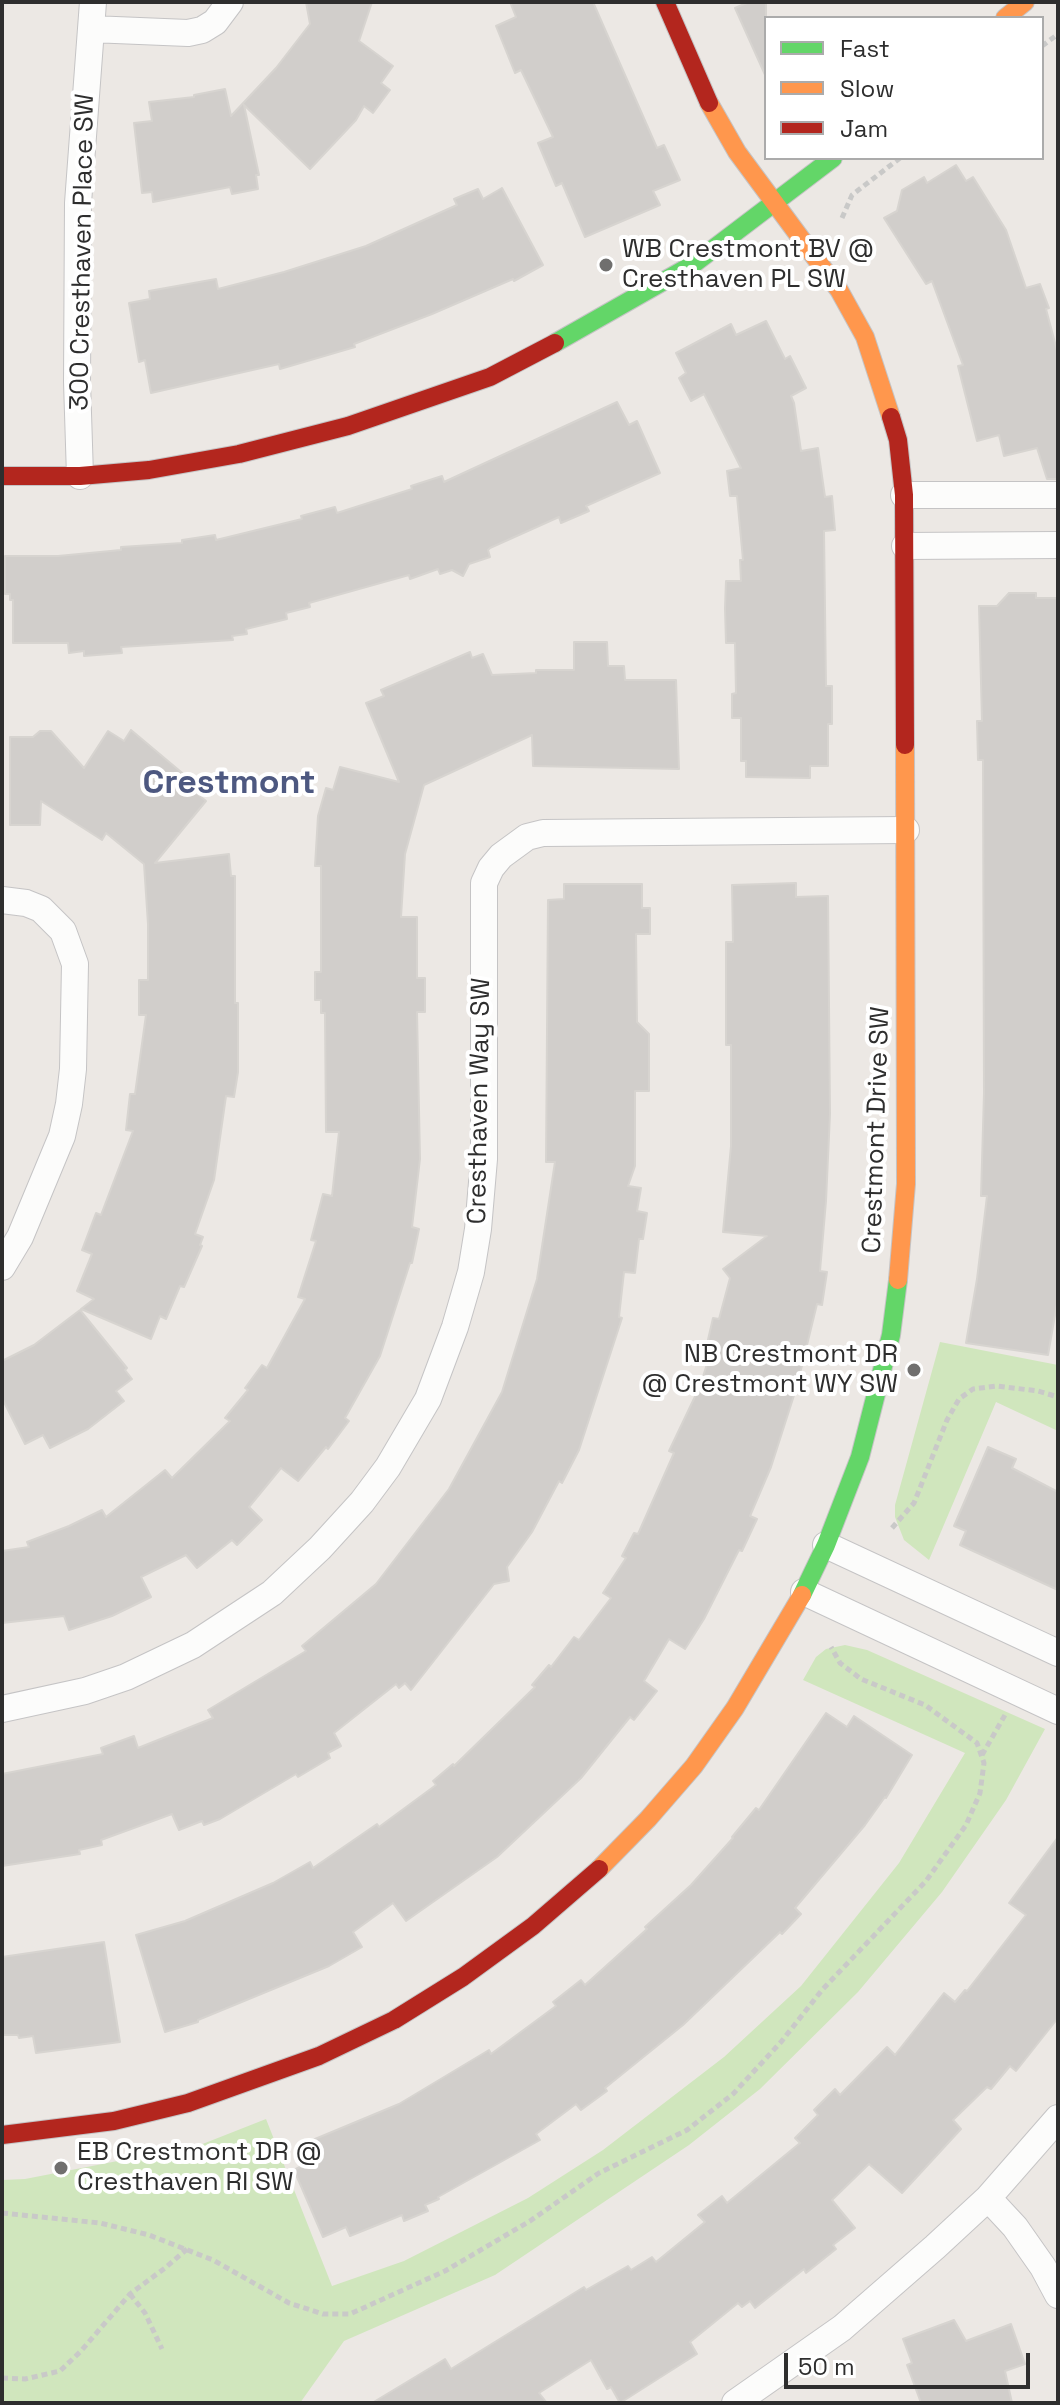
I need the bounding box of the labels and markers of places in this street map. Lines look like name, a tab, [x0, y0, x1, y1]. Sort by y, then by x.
place label: WB Crestmont BV @ Cresthaven PL SW	[622, 234, 874, 296]
marker: WB Crestmont BV @ Cresthaven PL SW	[597, 256, 615, 274]
place label: NB Crestmont DR @ Crestmont WY SW	[641, 1339, 898, 1400]
marker: NB Crestmont DR @ Crestmont WY SW	[905, 1361, 923, 1379]
place label: EB Crestmont DR @ Cresthaven RI SW	[77, 2137, 322, 2198]
marker: EB Crestmont DR @ Cresthaven RI SW	[52, 2159, 70, 2177]

